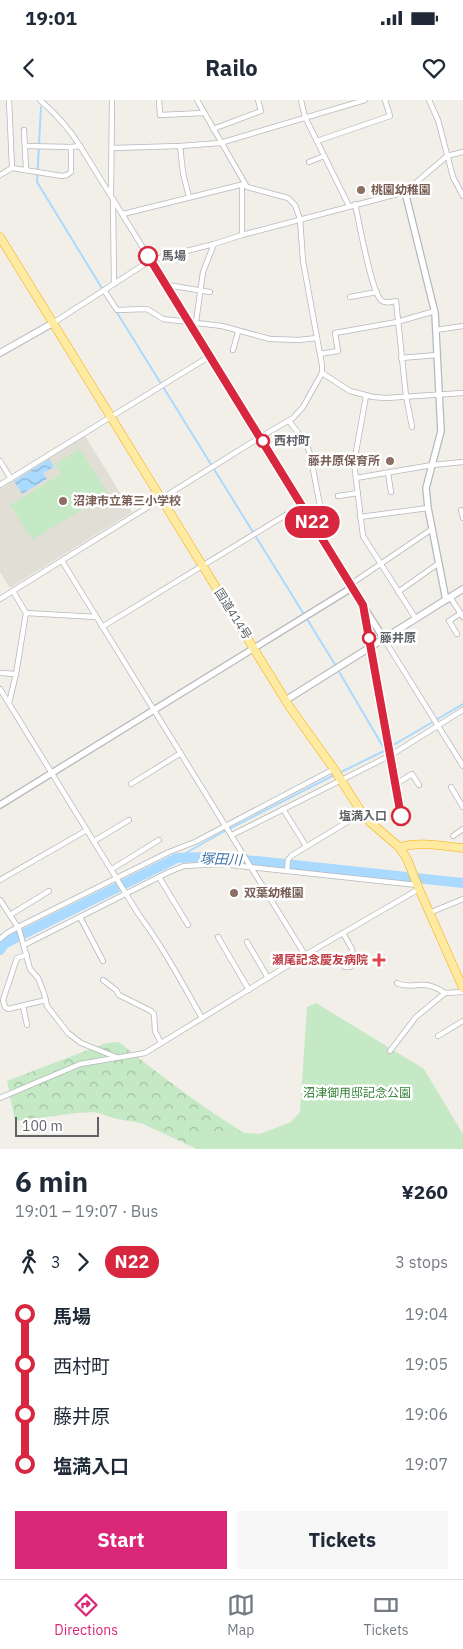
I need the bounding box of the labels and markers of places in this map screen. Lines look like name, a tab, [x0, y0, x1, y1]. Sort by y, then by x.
place label: 桃園幼稚園	[371, 182, 431, 197]
marker: 桃園幼稚園	[355, 184, 367, 196]
marker: 馬場	[138, 246, 158, 266]
place label: 馬場	[162, 248, 186, 263]
place label: 西村町	[274, 433, 310, 448]
marker: 西村町	[256, 434, 270, 448]
place label: 藤井原保育所	[308, 453, 380, 468]
marker: 藤井原保育所	[384, 455, 396, 467]
place label: 沼津市立第三小学校	[73, 493, 181, 508]
marker: 沼津市立第三小学校	[57, 495, 69, 507]
place label: 藤井原	[380, 630, 416, 645]
marker: 藤井原	[362, 631, 376, 645]
marker: 塩満入口	[391, 806, 411, 826]
place label: 塩満入口	[339, 808, 387, 823]
place label: 双葉幼稚園	[244, 885, 304, 900]
marker: 双葉幼稚園	[228, 887, 240, 899]
place label: 瀬尾記念慶友病院	[272, 952, 368, 967]
marker: 瀬尾記念慶友病院	[372, 953, 386, 967]

